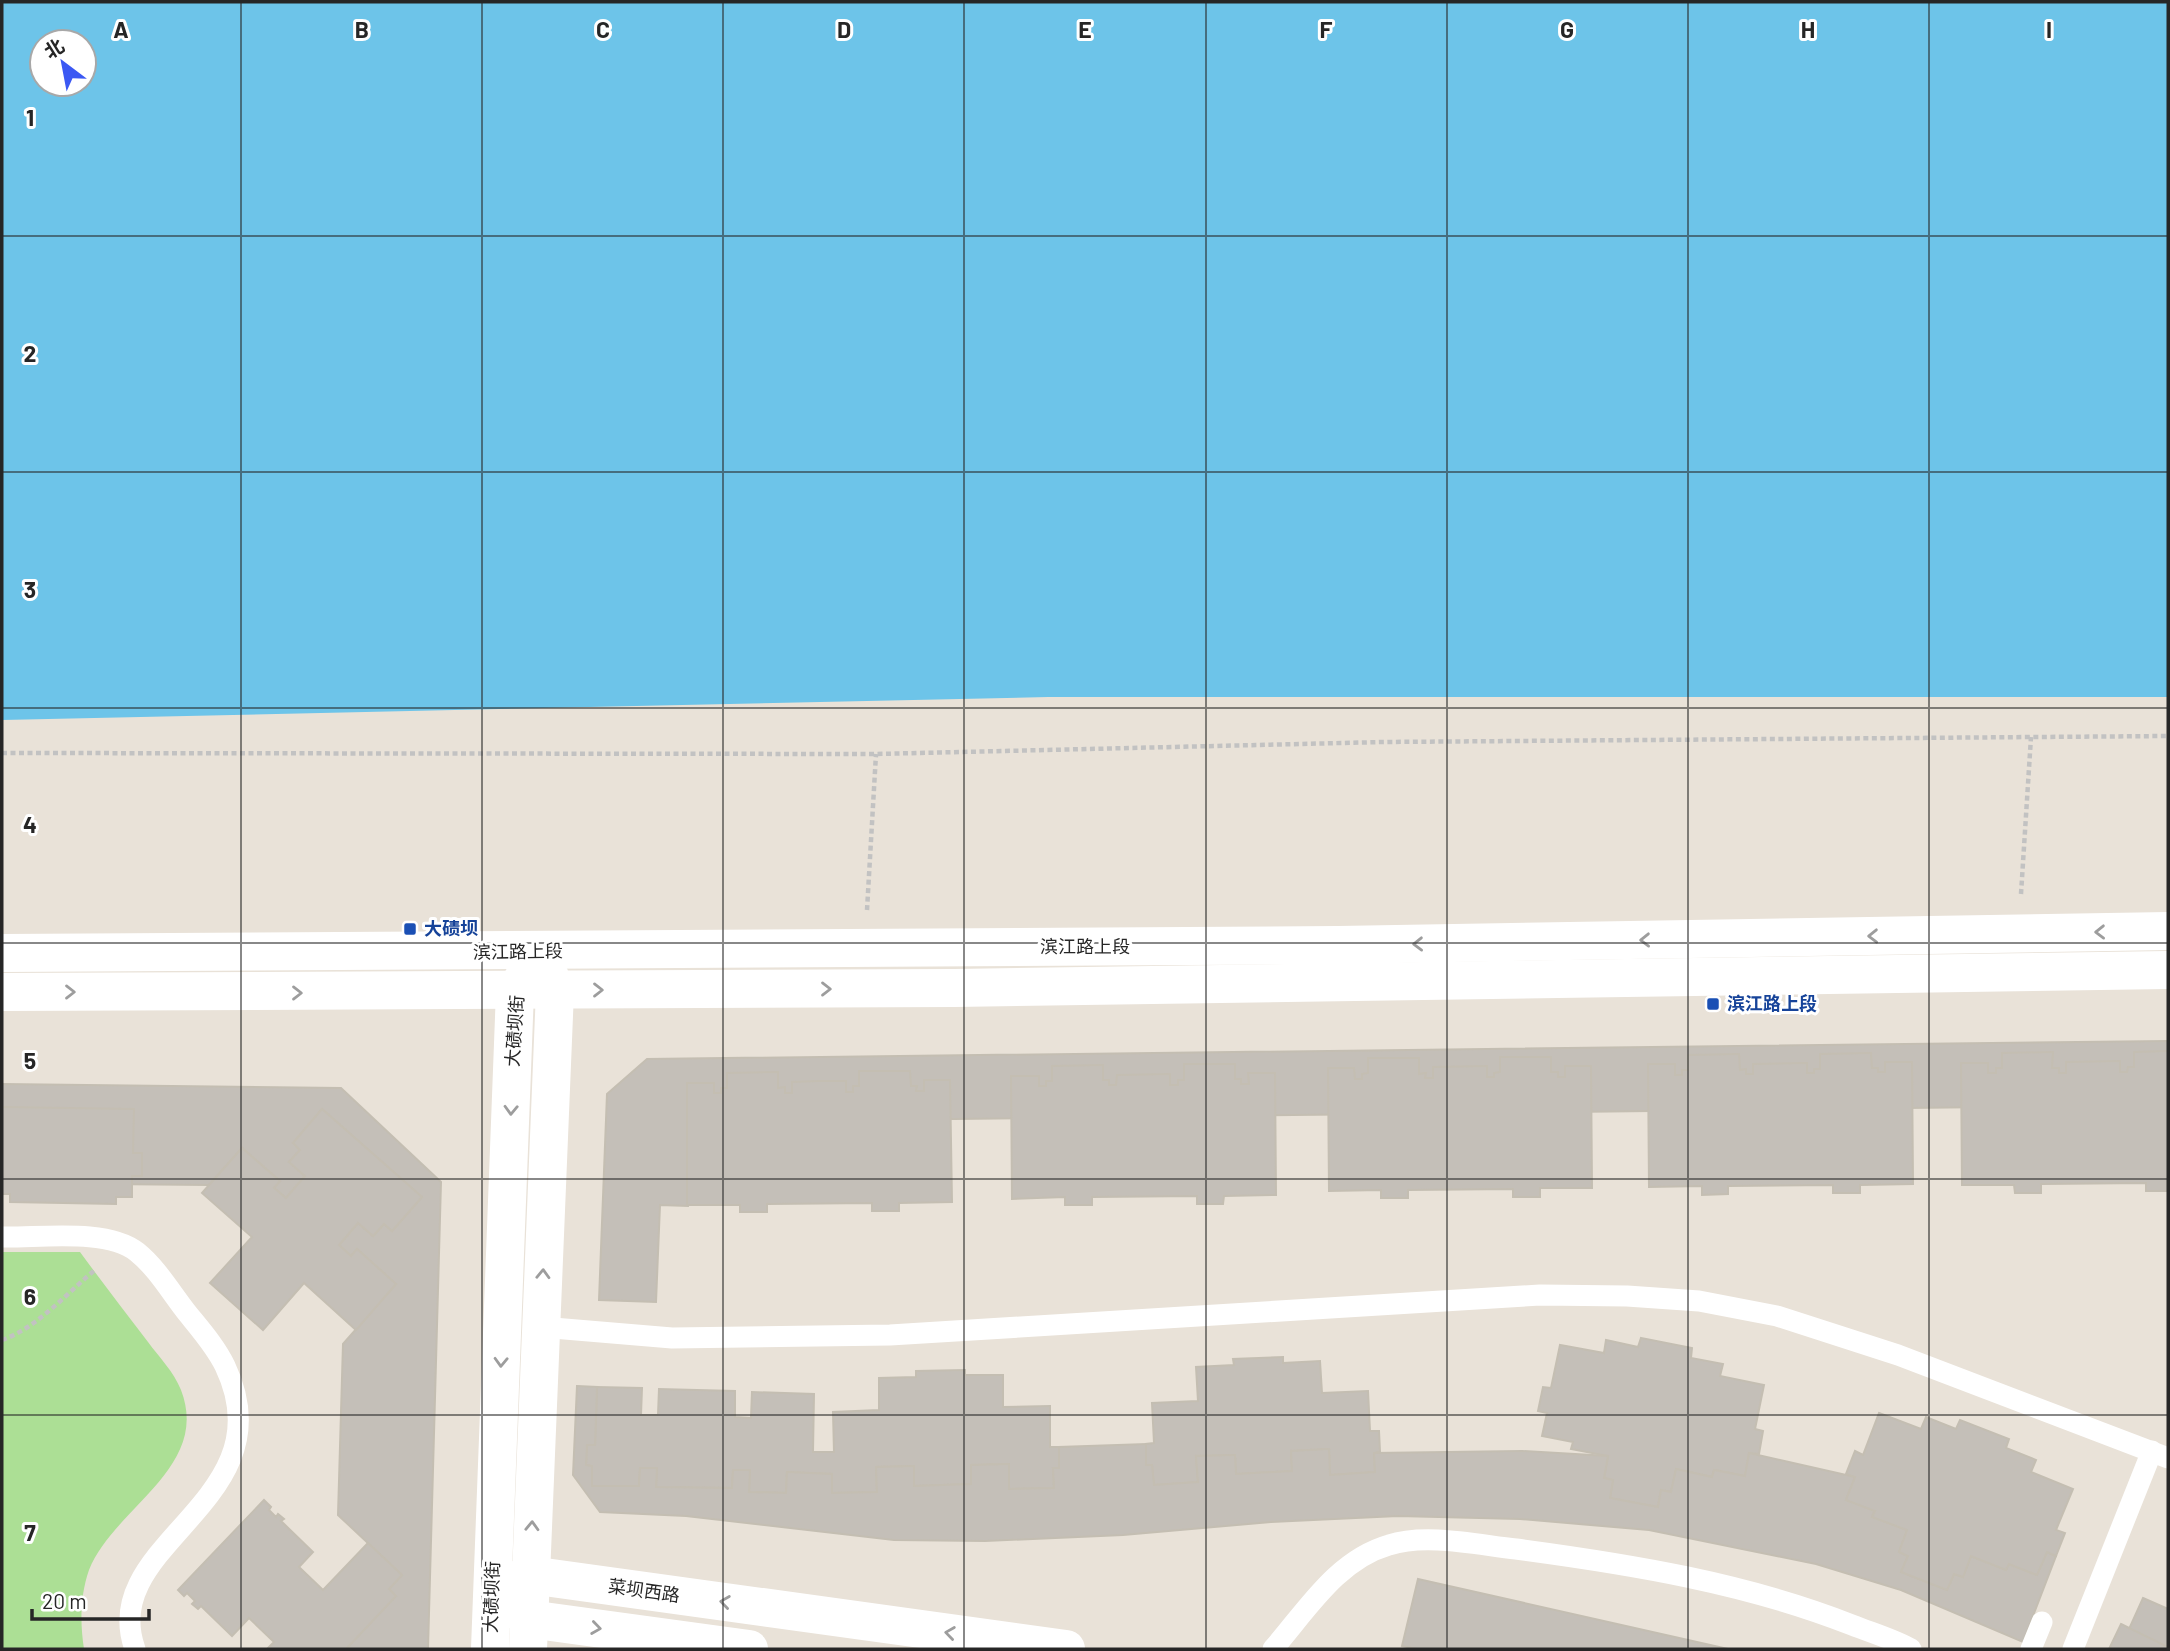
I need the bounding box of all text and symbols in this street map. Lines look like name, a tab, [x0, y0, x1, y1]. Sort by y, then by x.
text: A	[113, 15, 129, 43]
text: B	[355, 15, 369, 43]
text: C	[596, 15, 610, 43]
text: D	[837, 15, 851, 43]
text: E	[1078, 15, 1092, 43]
text: F	[1320, 15, 1333, 43]
text: G	[1560, 15, 1574, 43]
text: H	[1801, 15, 1815, 43]
text: I	[2046, 15, 2052, 43]
north arrow	[28, 28, 98, 98]
text: 北	[40, 33, 68, 63]
text: 1	[26, 103, 34, 131]
text: 2	[24, 339, 36, 367]
text: 3	[24, 575, 36, 603]
text: 4	[23, 810, 37, 838]
place label: 大碛坝	[424, 917, 478, 939]
marker: 大碛坝	[402, 921, 418, 937]
one-way arrow	[2094, 924, 2105, 940]
one-way arrow	[1867, 928, 1877, 944]
one-way arrow	[1639, 932, 1650, 948]
street label: 滨江路上段	[1040, 935, 1130, 957]
one-way arrow	[1412, 936, 1422, 952]
street label: 滨江路上段	[473, 939, 563, 963]
one-way arrow	[821, 981, 832, 997]
one-way arrow	[594, 982, 604, 998]
one-way arrow	[65, 984, 76, 1000]
one-way arrow	[293, 985, 303, 1001]
place label: 滨江路上段	[1727, 992, 1817, 1014]
street label: 大碛坝街	[501, 994, 527, 1068]
marker: 滨江路上段	[1705, 996, 1721, 1012]
text: 5	[24, 1046, 36, 1074]
one-way arrow	[503, 1105, 518, 1116]
one-way arrow	[535, 1268, 550, 1279]
text: 6	[24, 1282, 36, 1310]
one-way arrow	[493, 1356, 508, 1367]
text: 7	[24, 1518, 36, 1546]
one-way arrow	[525, 1520, 540, 1531]
street label: 大碛坝街	[479, 1561, 503, 1633]
street label: 菜坝西路	[607, 1574, 681, 1606]
scale bar	[32, 1578, 149, 1622]
text: 20 m	[42, 1588, 87, 1613]
one-way arrow	[719, 1594, 731, 1609]
one-way arrow	[591, 1620, 602, 1635]
one-way arrow	[944, 1626, 956, 1641]

